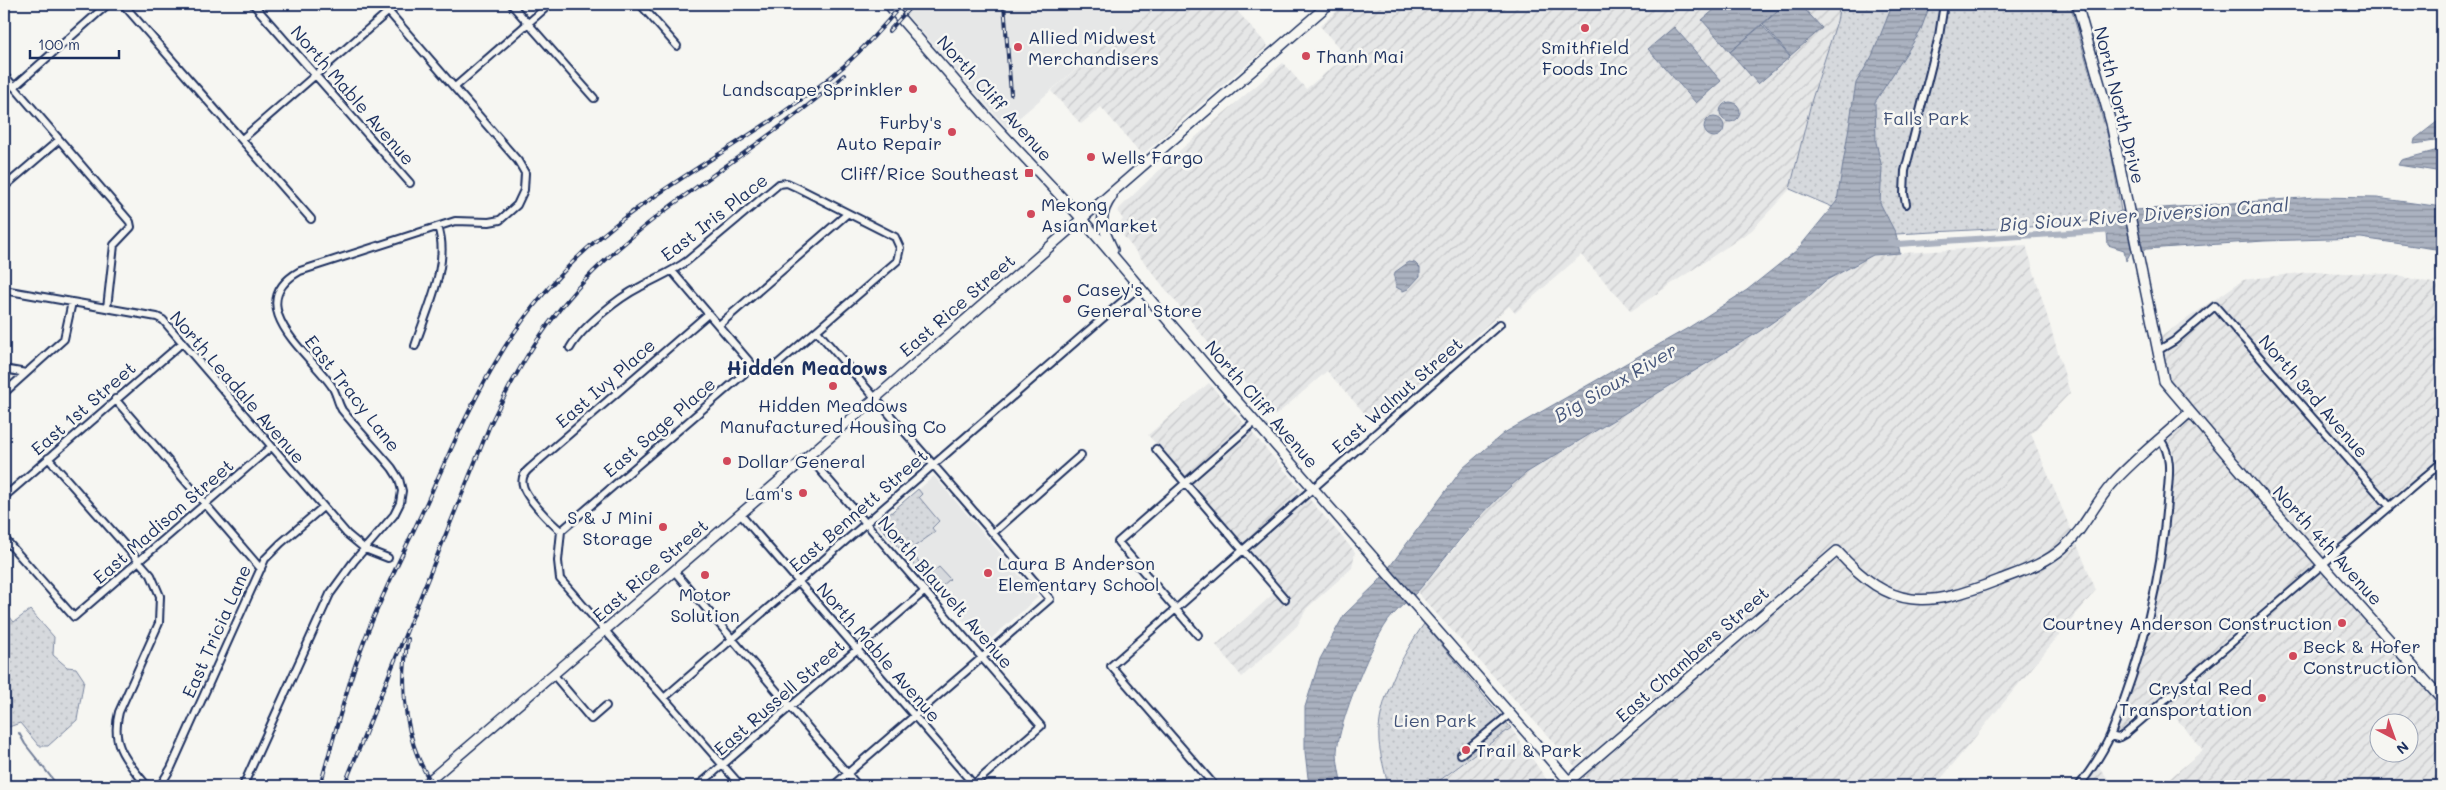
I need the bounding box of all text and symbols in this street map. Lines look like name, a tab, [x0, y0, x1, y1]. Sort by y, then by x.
street label: North Mable Avenue	[286, 20, 420, 170]
marker: Smithfield Foods Inc	[1579, 22, 1591, 34]
street label: North North Drive	[2089, 24, 2151, 186]
place label: Allied Midwest Merchandisers	[1028, 25, 1159, 70]
scale bar	[30, 28, 119, 60]
street label: North Cliff Avenue	[932, 30, 1058, 166]
text: 100 m	[38, 34, 80, 54]
place label: Smithfield Foods Inc	[1541, 35, 1629, 80]
marker: Allied Midwest Merchandisers	[1012, 41, 1024, 53]
place label: Thanh Mai	[1316, 44, 1404, 68]
marker: Thanh Mai	[1300, 50, 1312, 62]
place label: Landscape Sprinkler	[722, 77, 903, 101]
marker: Landscape Sprinkler	[907, 83, 919, 95]
park label: Falls Park	[1883, 106, 1969, 130]
place label: Furby's Auto Repair	[836, 110, 942, 155]
marker: Furby's Auto Repair	[946, 126, 958, 138]
place label: Wells Fargo	[1101, 145, 1203, 169]
marker: Wells Fargo	[1085, 151, 1097, 163]
place label: Cliff/Rice Southeast	[840, 161, 1019, 185]
marker: Cliff/Rice Southeast	[1023, 167, 1035, 179]
street label: East Iris Place	[656, 168, 772, 266]
water label: Big Sioux River Diversion Canal	[1999, 191, 2290, 237]
place label: Mekong Asian Market	[1041, 192, 1158, 237]
marker: Mekong Asian Market	[1025, 208, 1037, 220]
street label: East Rice Street	[894, 248, 1020, 362]
place label: Casey's General Store	[1077, 277, 1202, 322]
marker: Casey's General Store	[1061, 293, 1073, 305]
street label: North Leadale Avenue	[165, 306, 311, 468]
street label: North 3rd Avenue	[2254, 329, 2374, 463]
street label: East Tracy Lane	[300, 330, 406, 456]
street label: East Walnut Street	[1326, 331, 1468, 459]
street label: East Ivy Place	[550, 333, 660, 433]
street label: North Cliff Avenue	[1200, 335, 1324, 473]
water label: Big Sioux River	[1549, 337, 1681, 427]
district label: Hidden Meadows	[727, 355, 887, 380]
street label: East 1st Street	[25, 356, 141, 460]
street label: East Sage Place	[598, 372, 720, 482]
marker: Hidden Meadows Manufactured Housing Co	[827, 380, 839, 392]
place label: Hidden Meadows Manufactured Housing Co	[720, 393, 947, 438]
street label: East Bennett Street	[784, 443, 932, 577]
place label: Dollar General	[737, 449, 865, 473]
street label: East Madison Street	[88, 453, 238, 589]
marker: Dollar General	[721, 455, 733, 467]
street label: North 4th Avenue	[2268, 480, 2388, 610]
place label: Lam's	[745, 481, 793, 505]
marker: Lam's	[797, 487, 809, 499]
place label: S & J Mini Storage	[567, 505, 653, 550]
street label: North Blauvelt Avenue	[873, 511, 1019, 673]
street label: East Rice Street	[587, 513, 713, 627]
marker: S & J Mini Storage	[657, 521, 669, 533]
place label: Laura B Anderson Elementary School	[998, 551, 1160, 596]
street label: East Tricia Lane	[176, 561, 256, 701]
marker: Laura B Anderson Elementary School	[982, 567, 994, 579]
marker: Motor Solution	[699, 569, 711, 581]
street label: North Mable Avenue	[812, 577, 946, 727]
street label: East Chambers Street	[1610, 581, 1774, 727]
place label: Motor Solution	[670, 582, 740, 627]
place label: Courtney Anderson Construction	[2043, 611, 2332, 635]
marker: Courtney Anderson Construction	[2336, 617, 2348, 629]
street label: East Russell Street	[708, 633, 850, 761]
place label: Beck & Hofer Construction	[2303, 634, 2421, 679]
marker: Beck & Hofer Construction	[2287, 650, 2299, 662]
place label: Crystal Red Transportation	[2119, 676, 2252, 721]
marker: Crystal Red Transportation	[2256, 692, 2268, 704]
park label: Lien Park	[1394, 708, 1476, 732]
north arrow	[2368, 712, 2418, 762]
place label: Trail & Park	[1476, 738, 1582, 762]
text: N	[2393, 738, 2413, 759]
marker: Trail & Park	[1460, 744, 1472, 756]

